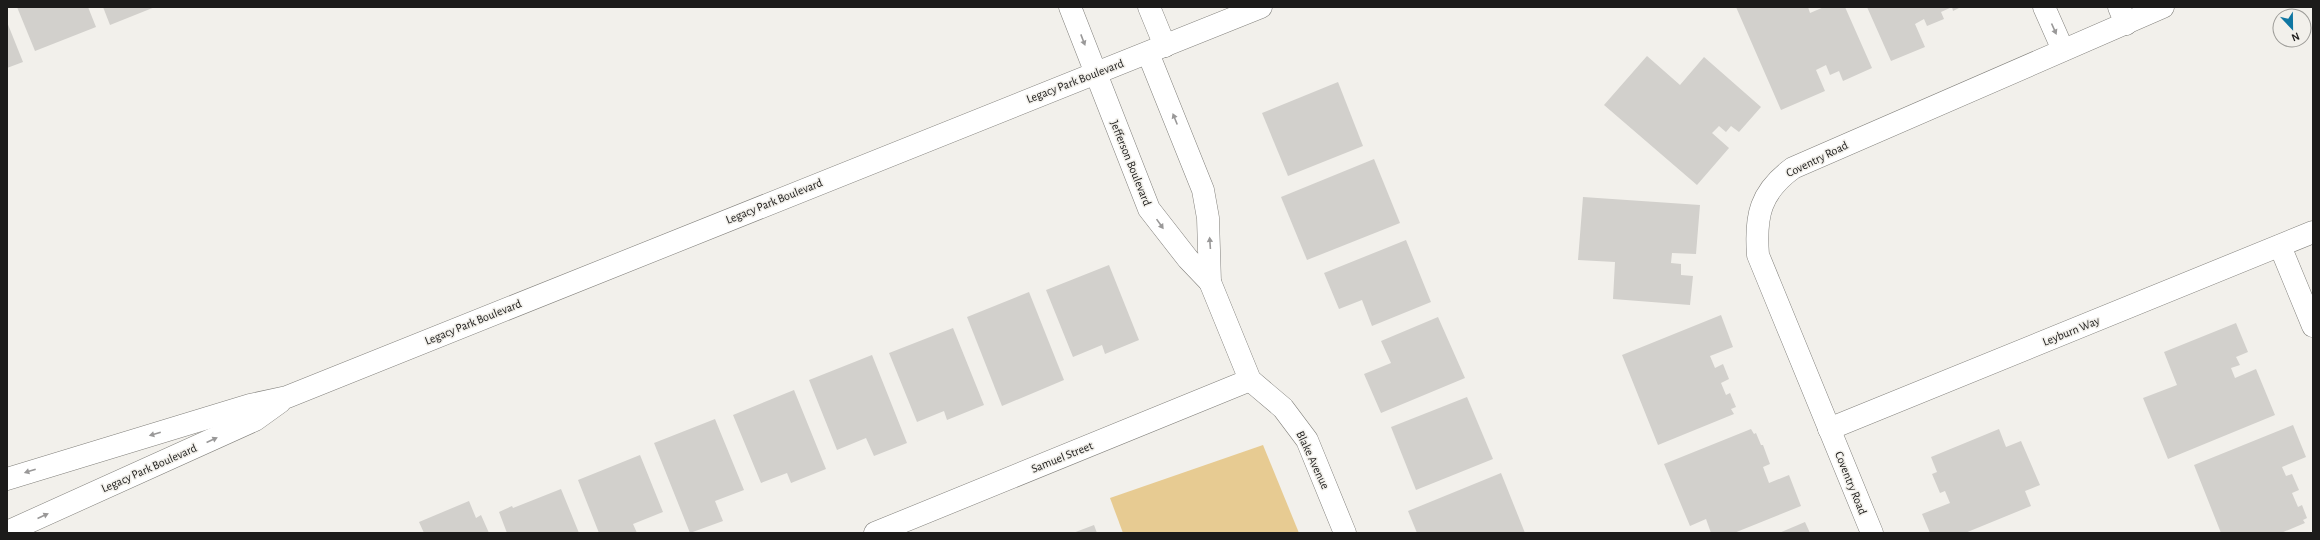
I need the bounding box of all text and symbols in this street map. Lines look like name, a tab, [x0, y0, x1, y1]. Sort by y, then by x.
north arrow	[2272, 8, 2312, 48]
one-way arrow	[2051, 23, 2057, 34]
text: N	[2290, 30, 2301, 43]
one-way arrow	[1080, 34, 1086, 46]
street label: Legacy Park Boulevard	[1025, 57, 1126, 106]
one-way arrow	[1171, 113, 1177, 125]
street label: Jefferson Boulevard	[1108, 119, 1154, 207]
street label: Coventry Road	[1784, 139, 1850, 180]
street label: Legacy Park Boulevard	[724, 176, 824, 227]
one-way arrow	[1156, 219, 1164, 229]
one-way arrow	[1207, 237, 1214, 249]
street label: Legacy Park Boulevard	[423, 297, 523, 348]
street label: Leyburn Way	[2041, 314, 2102, 349]
street label: Blake Avenue	[1294, 429, 1332, 491]
one-way arrow	[149, 431, 161, 437]
one-way arrow	[206, 436, 218, 443]
street label: Samuel Street	[1029, 439, 1095, 475]
street label: Legacy Park Boulevard	[99, 442, 199, 495]
street label: Coventry Road	[1832, 450, 1869, 517]
one-way arrow	[24, 468, 36, 474]
one-way arrow	[37, 513, 48, 519]

